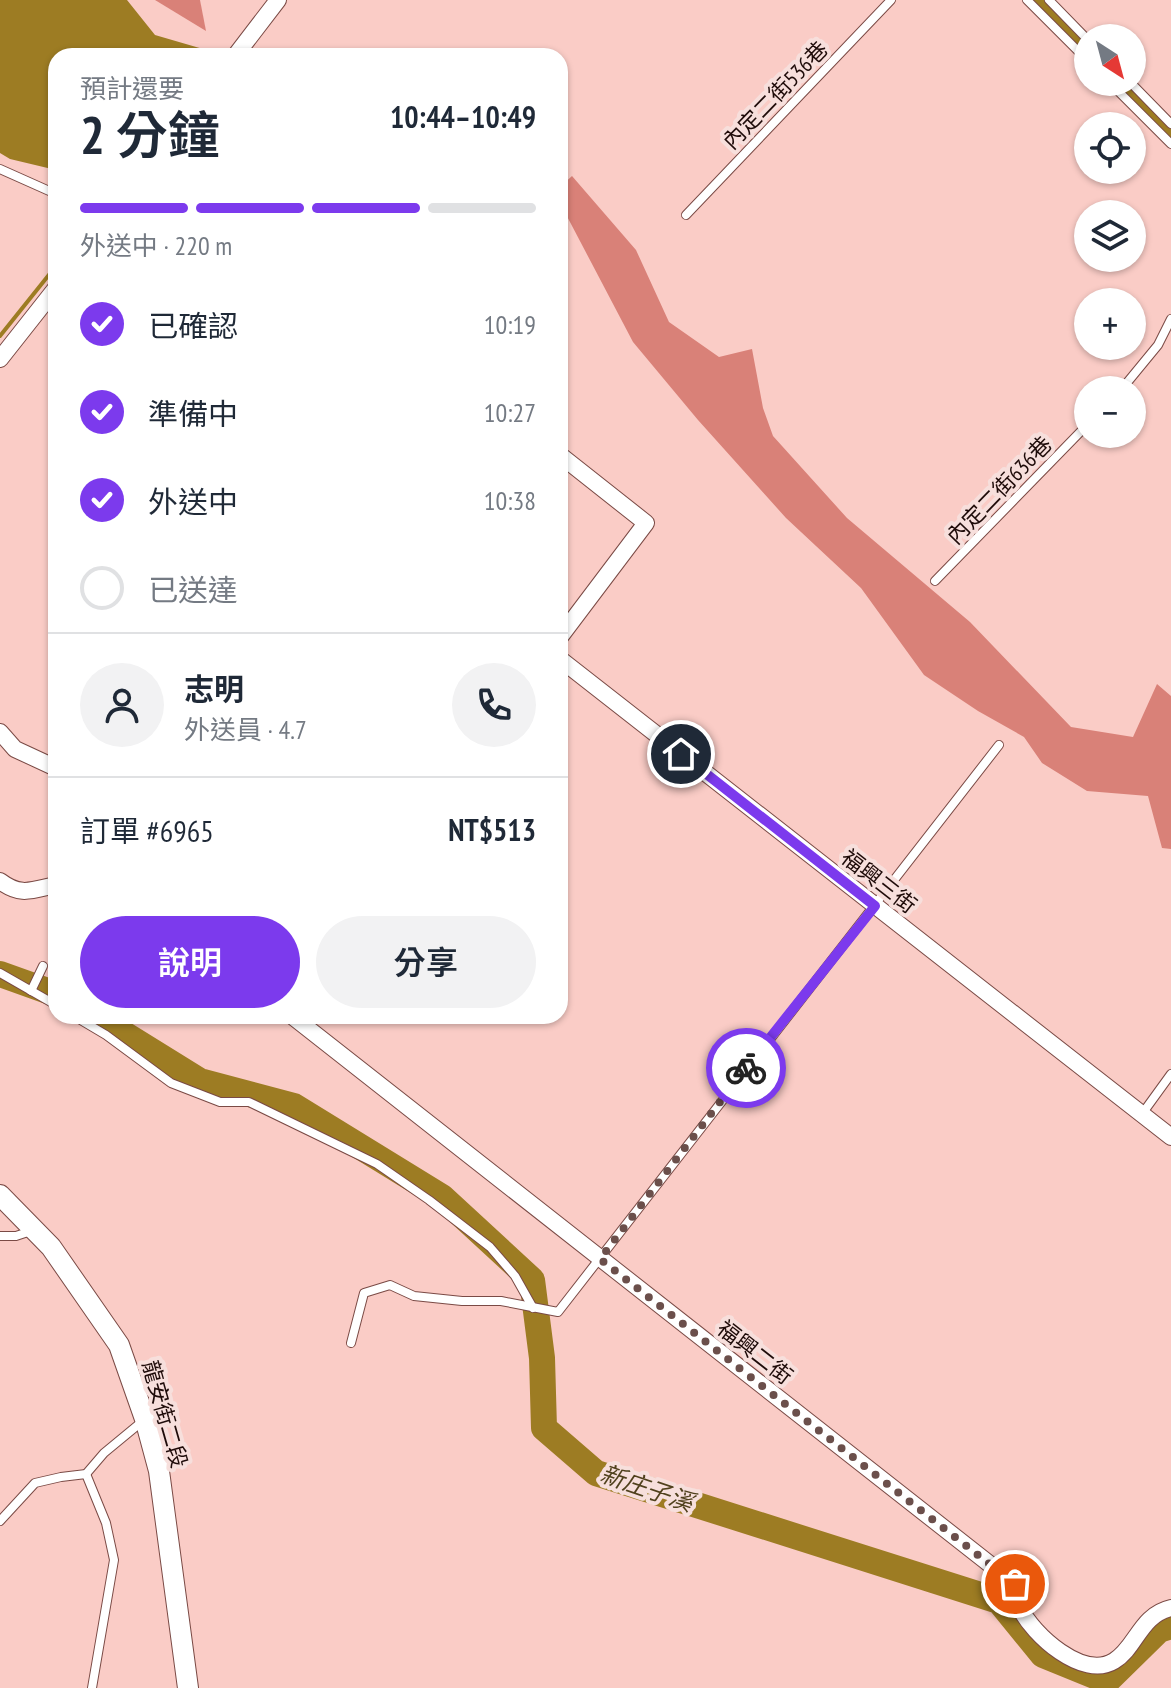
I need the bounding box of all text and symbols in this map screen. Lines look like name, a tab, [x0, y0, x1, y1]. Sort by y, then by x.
north arrow	[1074, 24, 1146, 96]
map controls	[1074, 24, 1146, 448]
street label: 內定二街536巷	[716, 35, 834, 155]
text: 預計還要	[80, 72, 184, 105]
text: 10:44–10:49	[390, 97, 536, 136]
text: 2 分鐘	[80, 101, 220, 168]
button: locate	[1074, 112, 1146, 184]
button: layers	[1074, 200, 1146, 272]
text: 外送中 · 220 m	[80, 229, 232, 262]
button: +	[1074, 288, 1146, 360]
icon: check	[80, 302, 124, 346]
text: 已確認	[148, 306, 238, 345]
text: 10:19	[484, 308, 536, 341]
button: −	[1074, 376, 1146, 448]
icon: check	[80, 390, 124, 434]
text: 準備中	[148, 394, 238, 433]
text: 10:27	[484, 396, 536, 429]
street label: 內定二街636巷	[940, 430, 1058, 550]
icon: check	[80, 478, 124, 522]
text: 外送中	[148, 482, 238, 521]
text: 10:38	[484, 484, 536, 517]
text: 已送達	[148, 570, 238, 609]
button: person	[80, 663, 164, 747]
button: phone	[452, 663, 536, 747]
text: 志明	[184, 669, 244, 708]
text: 外送員 · 4.7	[184, 713, 307, 746]
pin	[647, 720, 715, 788]
icon: home	[659, 732, 703, 776]
text: NT$513	[448, 810, 536, 849]
text: 訂單 #6965	[80, 811, 214, 850]
street label: 福興三街	[836, 843, 922, 919]
button: 說明	[80, 916, 300, 1008]
button: 分享	[316, 916, 536, 1008]
courier	[706, 1028, 786, 1108]
icon: bike	[724, 1046, 768, 1090]
street label: 福興二街	[712, 1314, 798, 1390]
street label: 龍安街二段	[136, 1357, 194, 1471]
water label: 新庄子溪	[597, 1458, 700, 1519]
pin	[981, 1550, 1049, 1618]
icon: bag	[993, 1562, 1037, 1606]

